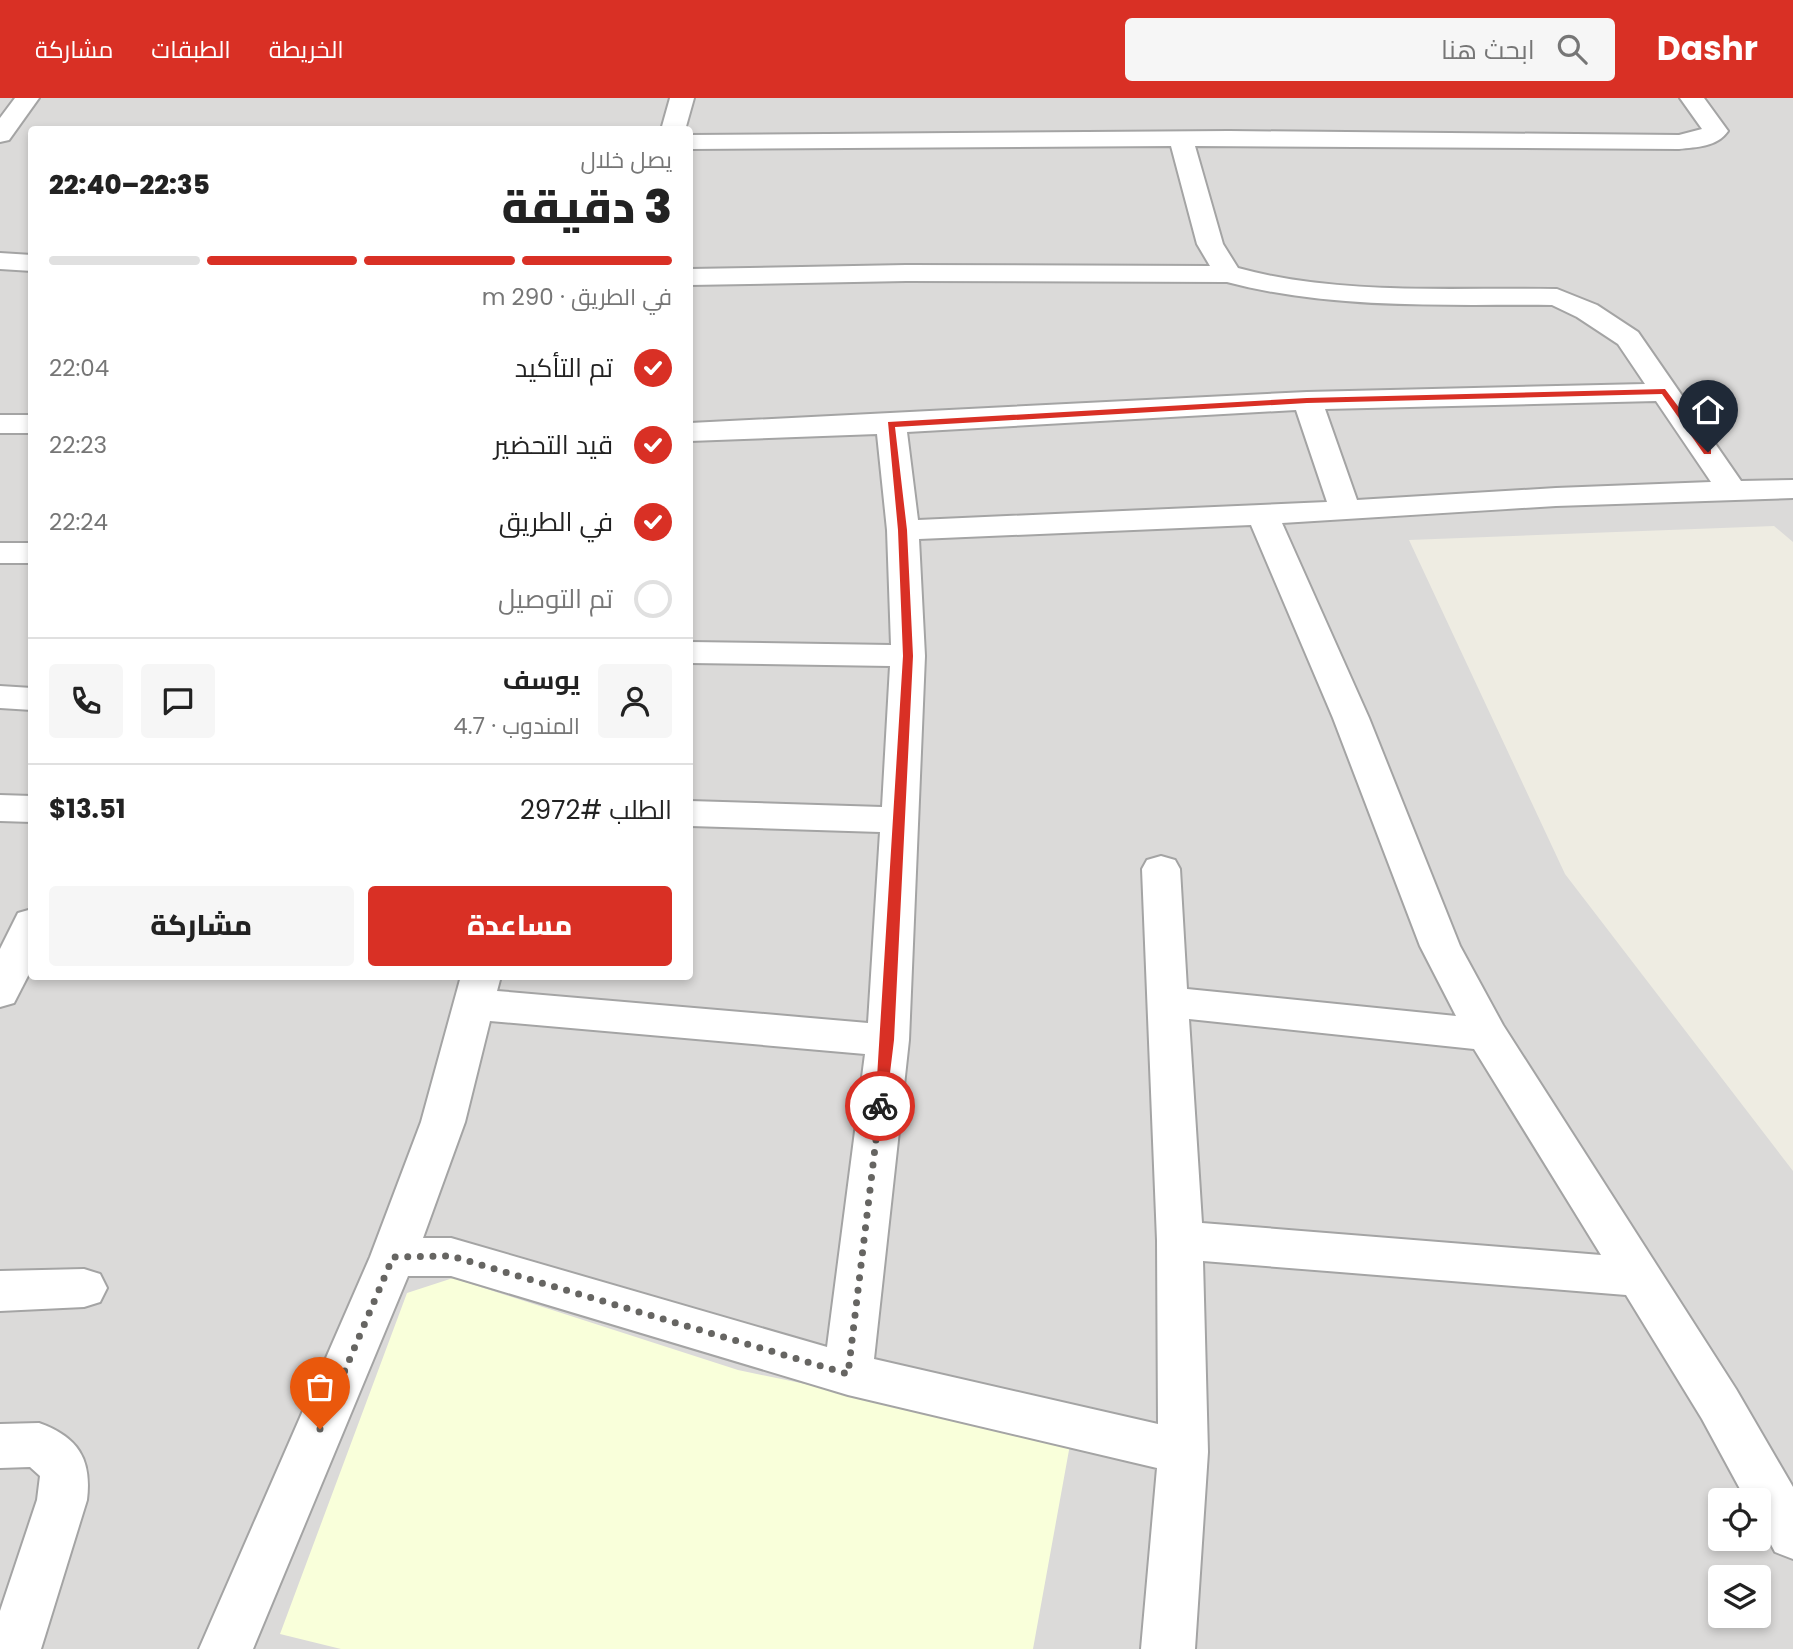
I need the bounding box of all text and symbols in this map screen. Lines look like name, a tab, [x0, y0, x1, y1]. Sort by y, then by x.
search box	[1125, 18, 1615, 81]
text: Dashr	[1657, 25, 1758, 72]
icon: search	[1553, 30, 1591, 68]
text: ابحث هنا	[1441, 32, 1535, 68]
text: مشاركة	[35, 33, 113, 66]
text: الطبقات	[151, 33, 231, 66]
text: الخريطة	[269, 33, 344, 66]
text: يصل خلال	[581, 144, 672, 176]
text: 22:35–22:40	[49, 167, 210, 203]
text: 3 دقيقة	[502, 175, 672, 239]
text: في الطريق · 290 m	[482, 281, 672, 313]
icon: check	[634, 349, 672, 387]
text: تم التأكيد	[515, 350, 613, 386]
text: 22:04	[49, 352, 109, 384]
pin	[1678, 380, 1738, 452]
icon: home	[1689, 391, 1727, 429]
icon: check	[634, 426, 672, 464]
text: قيد التحضير	[494, 427, 613, 463]
text: 22:23	[49, 429, 107, 461]
icon: check	[634, 503, 672, 541]
text: في الطريق	[499, 504, 613, 540]
text: 22:24	[49, 506, 108, 538]
text: تم التوصيل	[498, 581, 613, 617]
text: يوسف	[503, 662, 580, 698]
button: phone	[49, 664, 123, 738]
button: chat	[141, 664, 215, 738]
button: person	[598, 664, 672, 738]
text: المندوب · 4.7	[453, 710, 580, 742]
text: $13.51	[49, 791, 126, 827]
text: الطلب #2972	[520, 792, 672, 828]
button: مشاركة	[49, 886, 354, 966]
button: مساعدة	[368, 886, 672, 966]
courier	[845, 1071, 915, 1141]
icon: bike	[861, 1087, 899, 1125]
pin	[290, 1357, 350, 1429]
icon: bag	[301, 1368, 339, 1406]
map controls	[1708, 1488, 1771, 1628]
button: locate	[1708, 1488, 1771, 1551]
button: layers	[1708, 1565, 1771, 1628]

